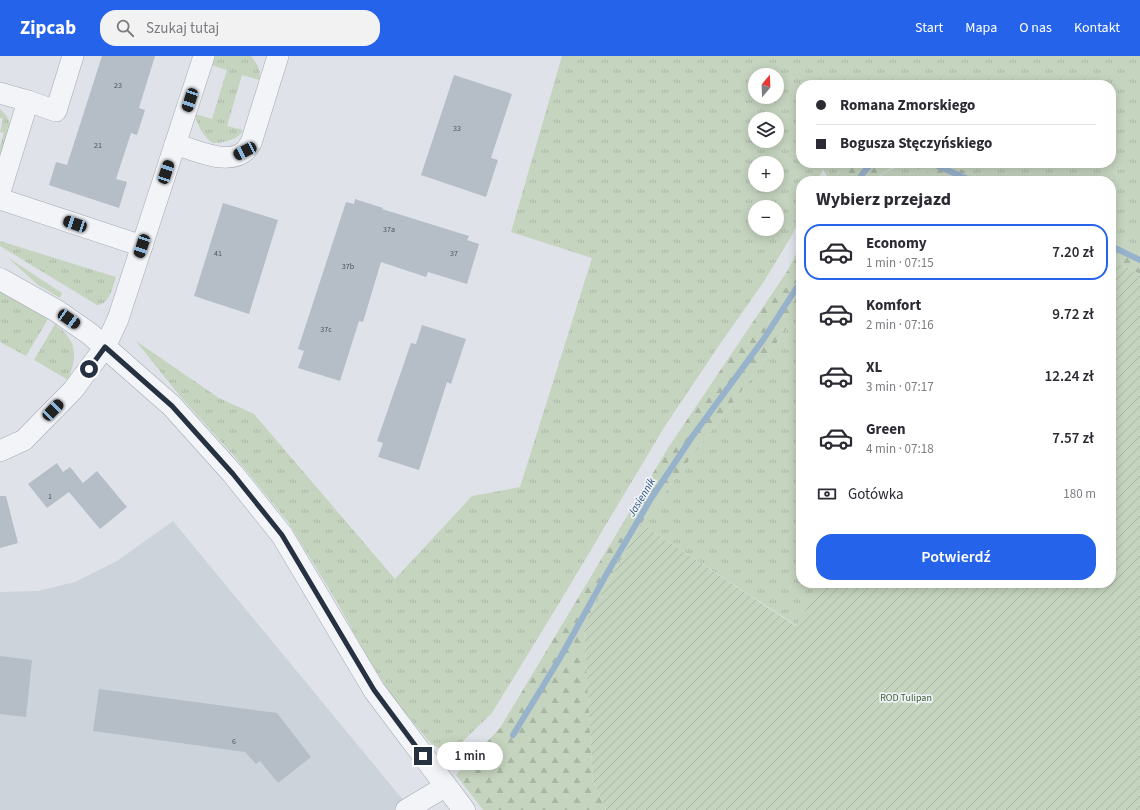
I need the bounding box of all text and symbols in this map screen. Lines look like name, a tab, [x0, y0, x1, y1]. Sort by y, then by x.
search box	[100, 10, 380, 46]
text: Zipcab	[20, 15, 76, 42]
icon: search	[114, 17, 136, 39]
text: Szukaj tutaj	[146, 18, 219, 39]
text: Start	[915, 18, 943, 38]
text: Mapa	[965, 18, 997, 38]
text: O nas	[1019, 18, 1052, 38]
text: Kontakt	[1074, 18, 1120, 38]
north arrow	[748, 68, 784, 104]
map controls	[748, 68, 784, 236]
house number: 23	[114, 80, 122, 91]
car	[181, 87, 199, 113]
text: Romana Zmorskiego	[840, 95, 975, 116]
button: layers	[748, 112, 784, 148]
house number: 33	[453, 123, 461, 134]
text: Bogusza Stęczyńskiego	[840, 133, 992, 154]
house number: 21	[94, 140, 102, 151]
car	[232, 140, 258, 162]
button: +	[748, 156, 784, 192]
car	[157, 159, 175, 185]
text: Wybierz przejazd	[816, 187, 951, 212]
button: −	[748, 200, 784, 236]
car	[62, 214, 88, 234]
house number: 37a	[383, 224, 395, 235]
car	[133, 233, 151, 259]
text: Economy	[866, 233, 927, 254]
icon: car	[818, 234, 854, 270]
text: 7.20 zł	[1052, 242, 1094, 263]
house number: 41	[214, 248, 222, 259]
house number: 37	[450, 248, 458, 259]
text: 1 min · 07:15	[866, 254, 934, 272]
house number: 37b	[342, 261, 355, 272]
text: Komfort	[866, 295, 921, 316]
icon: car	[818, 296, 854, 332]
text: 9.72 zł	[1052, 304, 1094, 325]
car	[56, 307, 82, 331]
text: 2 min · 07:16	[866, 316, 934, 334]
house number: 37c	[320, 324, 332, 335]
text: XL	[866, 357, 882, 378]
icon: car	[818, 358, 854, 394]
route start	[80, 360, 98, 378]
text: 12.24 zł	[1045, 366, 1094, 387]
text: 3 min · 07:17	[866, 378, 934, 396]
car	[40, 397, 66, 423]
text: Green	[866, 419, 906, 440]
icon: car	[818, 420, 854, 456]
text: 7.57 zł	[1052, 428, 1094, 449]
text: 4 min · 07:18	[866, 440, 934, 458]
water label: Jasiennik	[624, 474, 659, 520]
icon: cash	[816, 483, 838, 505]
text: Gotówka	[848, 484, 904, 505]
text: 180 m	[1063, 485, 1096, 503]
house number: 1	[48, 491, 52, 502]
button: Potwierdź	[816, 534, 1096, 580]
park label: ROD Tulipan	[880, 691, 932, 705]
house number: 6	[232, 736, 236, 747]
callout: 1 min	[437, 742, 503, 770]
route end	[414, 747, 432, 765]
text: 1 min	[455, 747, 485, 765]

